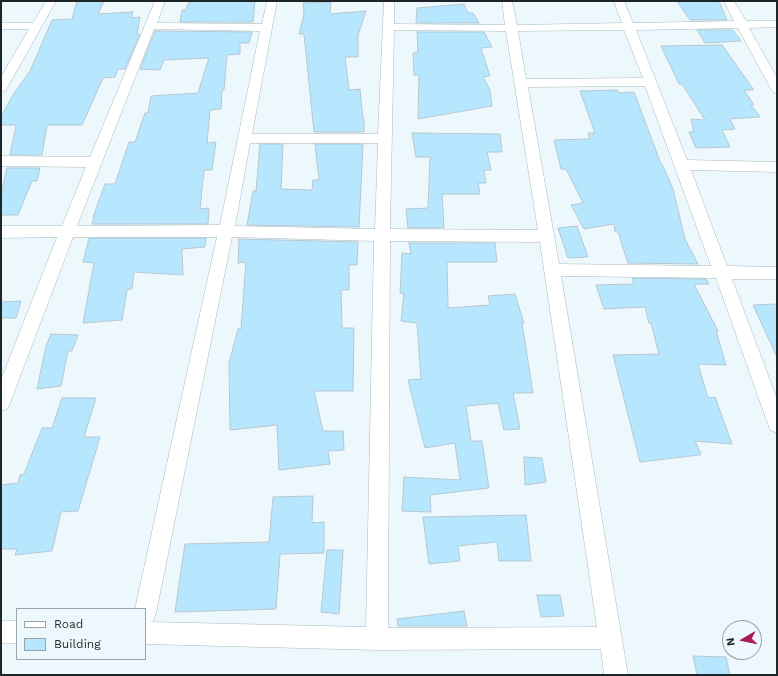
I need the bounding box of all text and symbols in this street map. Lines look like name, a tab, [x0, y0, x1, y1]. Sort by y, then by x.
legend	[16, 608, 146, 660]
text: Road	[54, 617, 83, 631]
north arrow	[722, 620, 762, 660]
text: Building	[54, 637, 101, 651]
text: N	[724, 637, 738, 647]

